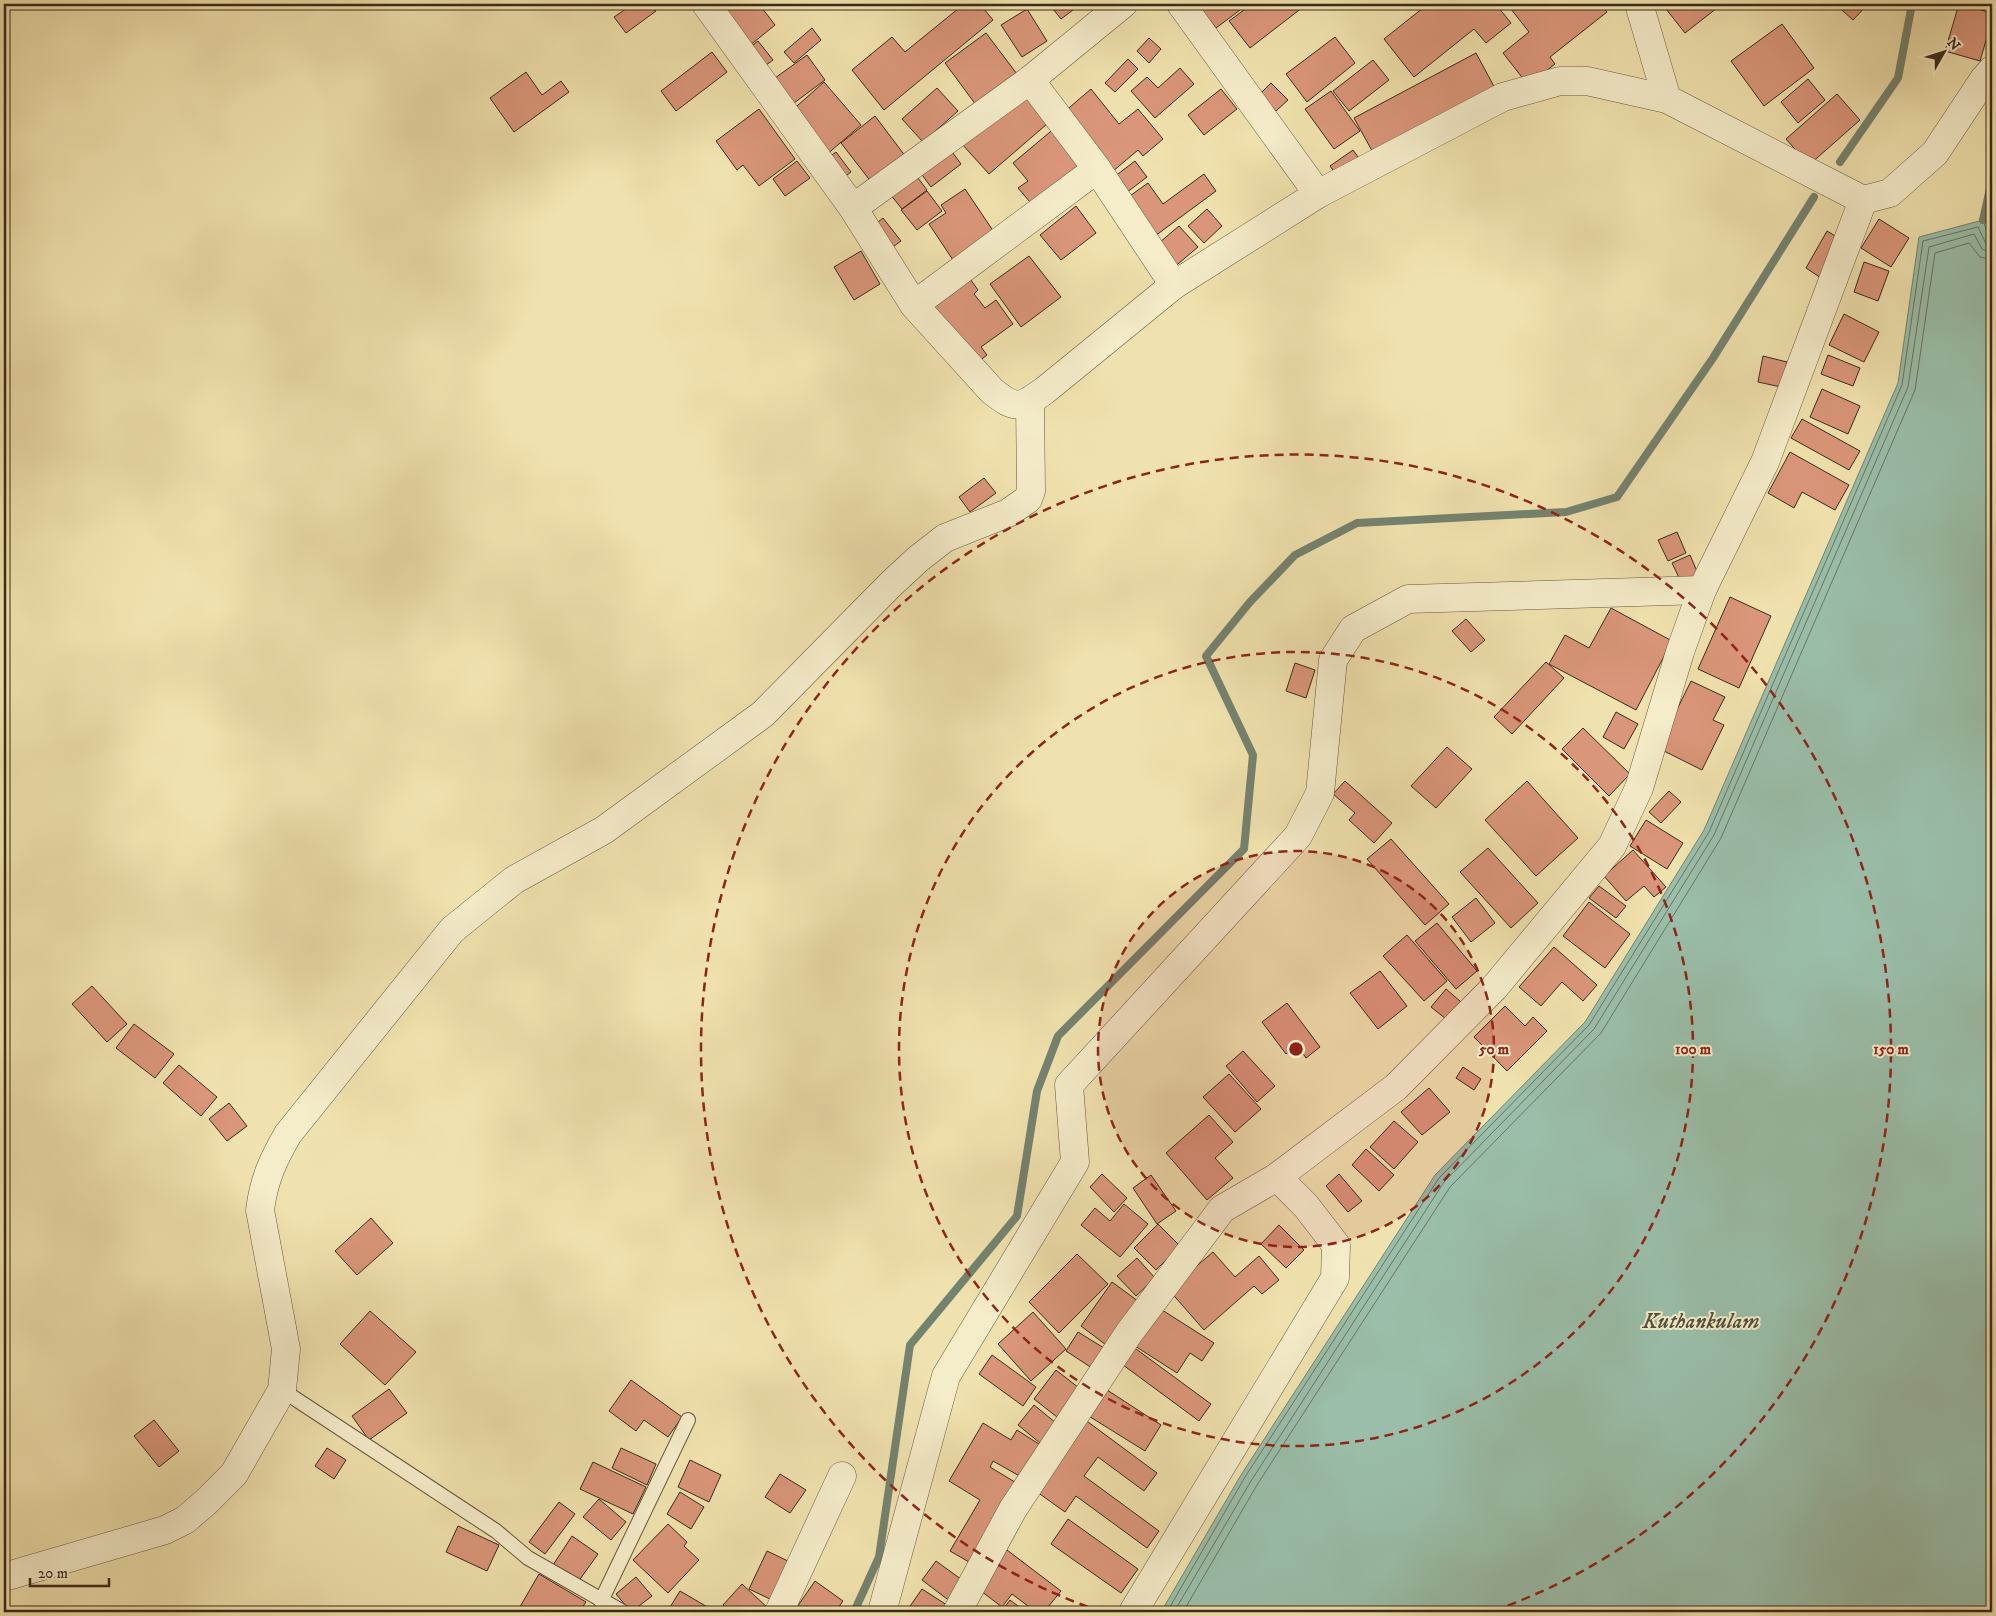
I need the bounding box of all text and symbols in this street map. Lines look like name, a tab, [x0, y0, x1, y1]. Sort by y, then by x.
north arrow	[1918, 28, 1968, 78]
text: N	[1943, 34, 1964, 55]
centre of rings	[1287, 1040, 1305, 1058]
text: 50 m	[1478, 1040, 1510, 1059]
text: 100 m	[1675, 1040, 1712, 1059]
text: 150 m	[1873, 1040, 1909, 1059]
water label: Kuthankulam	[1642, 1308, 1759, 1335]
scale bar	[30, 1556, 109, 1588]
text: 20 m	[38, 1564, 68, 1583]

